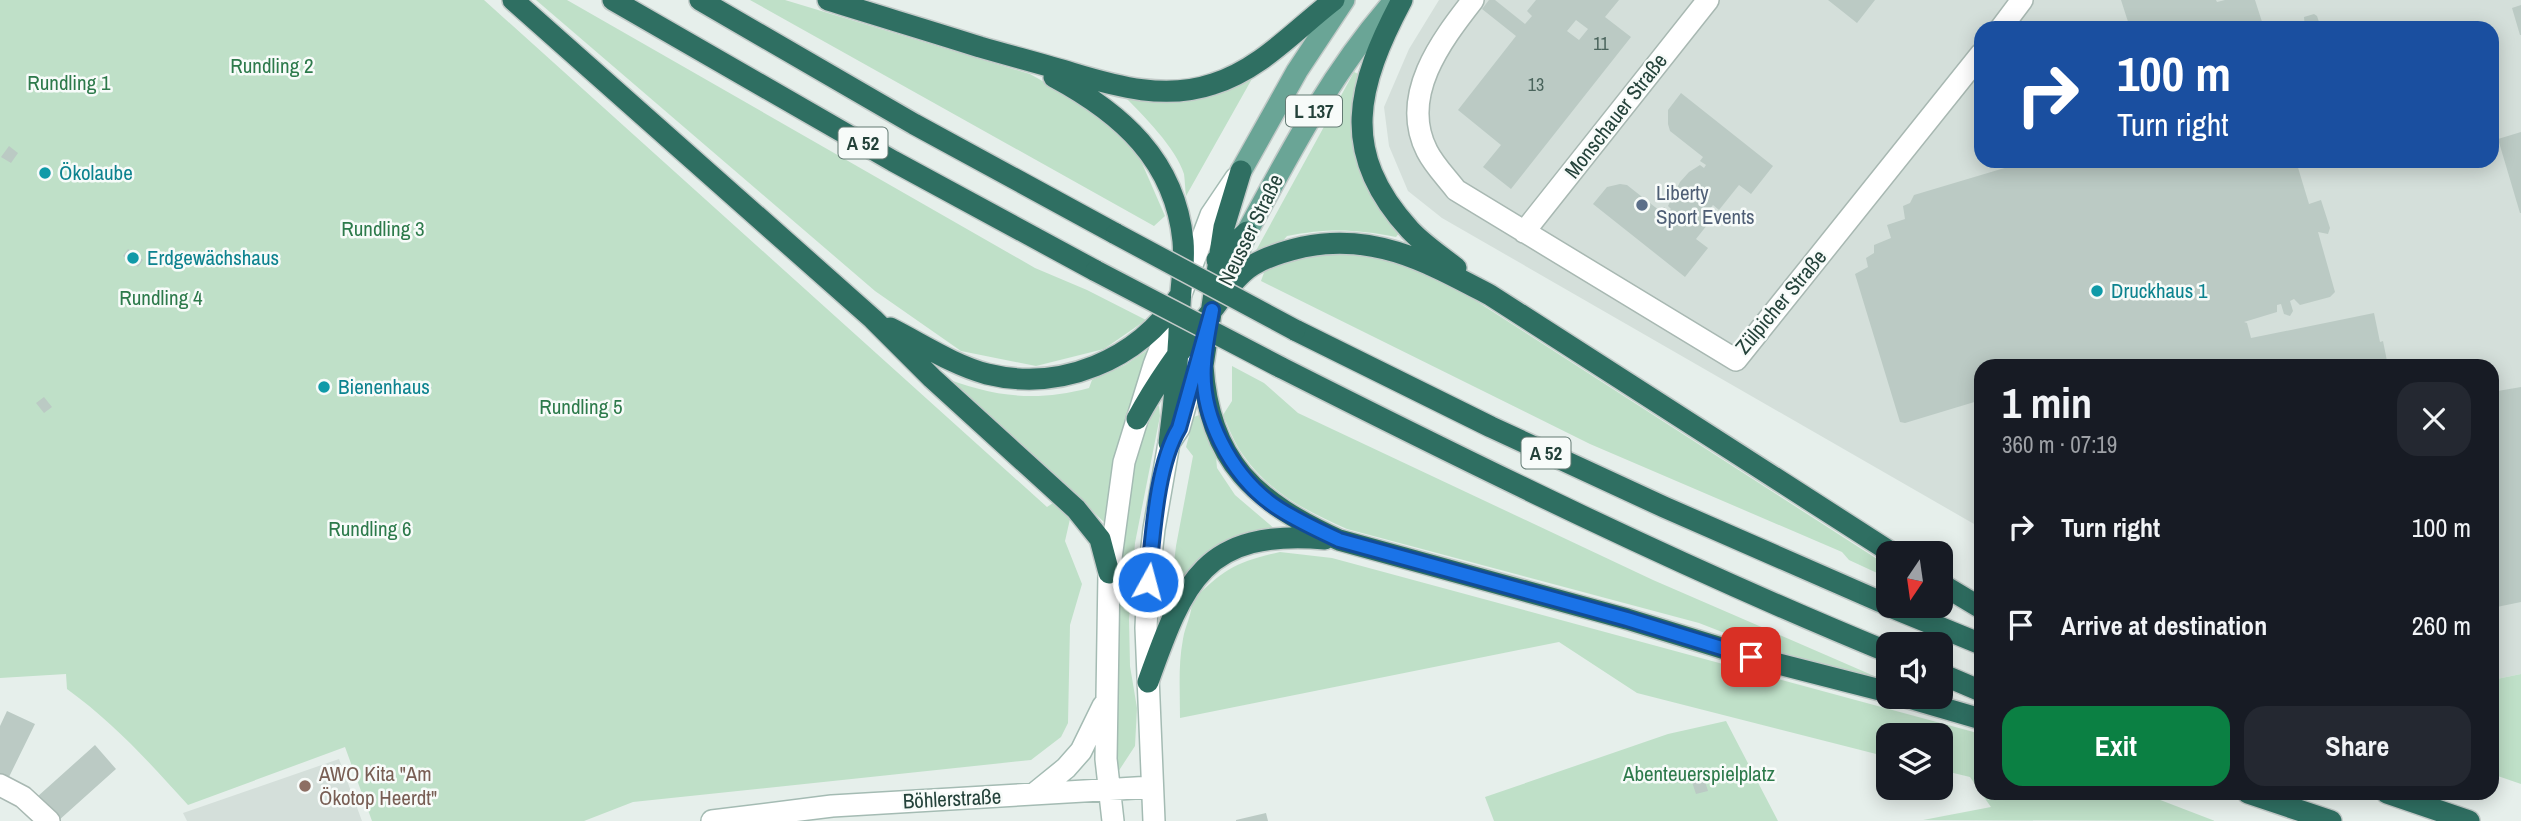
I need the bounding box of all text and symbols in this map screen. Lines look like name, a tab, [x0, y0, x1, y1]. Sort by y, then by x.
house number: 11	[1593, 31, 1609, 56]
text: 100 m	[2117, 40, 2231, 106]
street label: Monschauer Straße	[1558, 47, 1674, 184]
icon: right	[2002, 49, 2093, 140]
park label: Rundling 2	[230, 51, 314, 80]
park label: Rundling 1	[27, 68, 111, 97]
house number: 13	[1528, 72, 1544, 97]
road number: L 137	[1286, 96, 1342, 127]
text: Turn right	[2117, 103, 2229, 146]
road number: A 52	[838, 127, 888, 158]
place label: Ökolaube	[59, 158, 133, 187]
marker: Ökolaube	[37, 165, 53, 181]
street label: Neusser Straße	[1211, 169, 1290, 290]
place label: Liberty Sport Events	[1656, 178, 1755, 231]
marker: Liberty Sport Events	[1634, 197, 1650, 213]
park label: Rundling 3	[341, 214, 425, 243]
place label: Erdgewächshaus	[147, 243, 279, 272]
street label: Zülpicher Straße	[1728, 243, 1833, 360]
marker: Erdgewächshaus	[125, 250, 141, 266]
place label: Druckhaus 1	[2111, 276, 2208, 305]
park label: Rundling 4	[119, 283, 203, 312]
marker: Druckhaus 1	[2089, 283, 2105, 299]
place label: Bienenhaus	[338, 372, 430, 401]
text: 1 min	[2002, 375, 2092, 431]
marker: Bienenhaus	[316, 379, 332, 395]
button: close	[2397, 382, 2471, 456]
park label: Rundling 5	[539, 392, 623, 421]
text: 360 m · 07:19	[2002, 429, 2117, 460]
road number: A 52	[1522, 437, 1570, 468]
icon: right	[2002, 508, 2040, 546]
text: Turn right	[2061, 510, 2160, 545]
text: 100 m	[2412, 510, 2471, 545]
park label: Rundling 6	[328, 514, 412, 543]
north arrow	[1876, 541, 1953, 618]
map controls	[1876, 541, 1953, 800]
position arrow	[1111, 545, 1185, 619]
icon: arrive	[2002, 606, 2040, 644]
text: Arrive at destination	[2061, 608, 2267, 643]
text: 260 m	[2412, 608, 2471, 643]
pin	[1721, 627, 1781, 687]
button: sound	[1876, 632, 1953, 709]
icon: arrive	[1732, 638, 1770, 676]
button: Exit	[2002, 706, 2230, 786]
button: Share	[2244, 706, 2471, 786]
button: layers	[1876, 723, 1953, 800]
place label: AWO Kita "Am Ökotop Heerdt"	[318, 759, 437, 812]
park label: Abenteuerspielplatz	[1622, 759, 1775, 788]
marker: AWO Kita "Am Ökotop Heerdt"	[297, 778, 313, 794]
street label: Böhlerstraße	[902, 781, 1002, 816]

